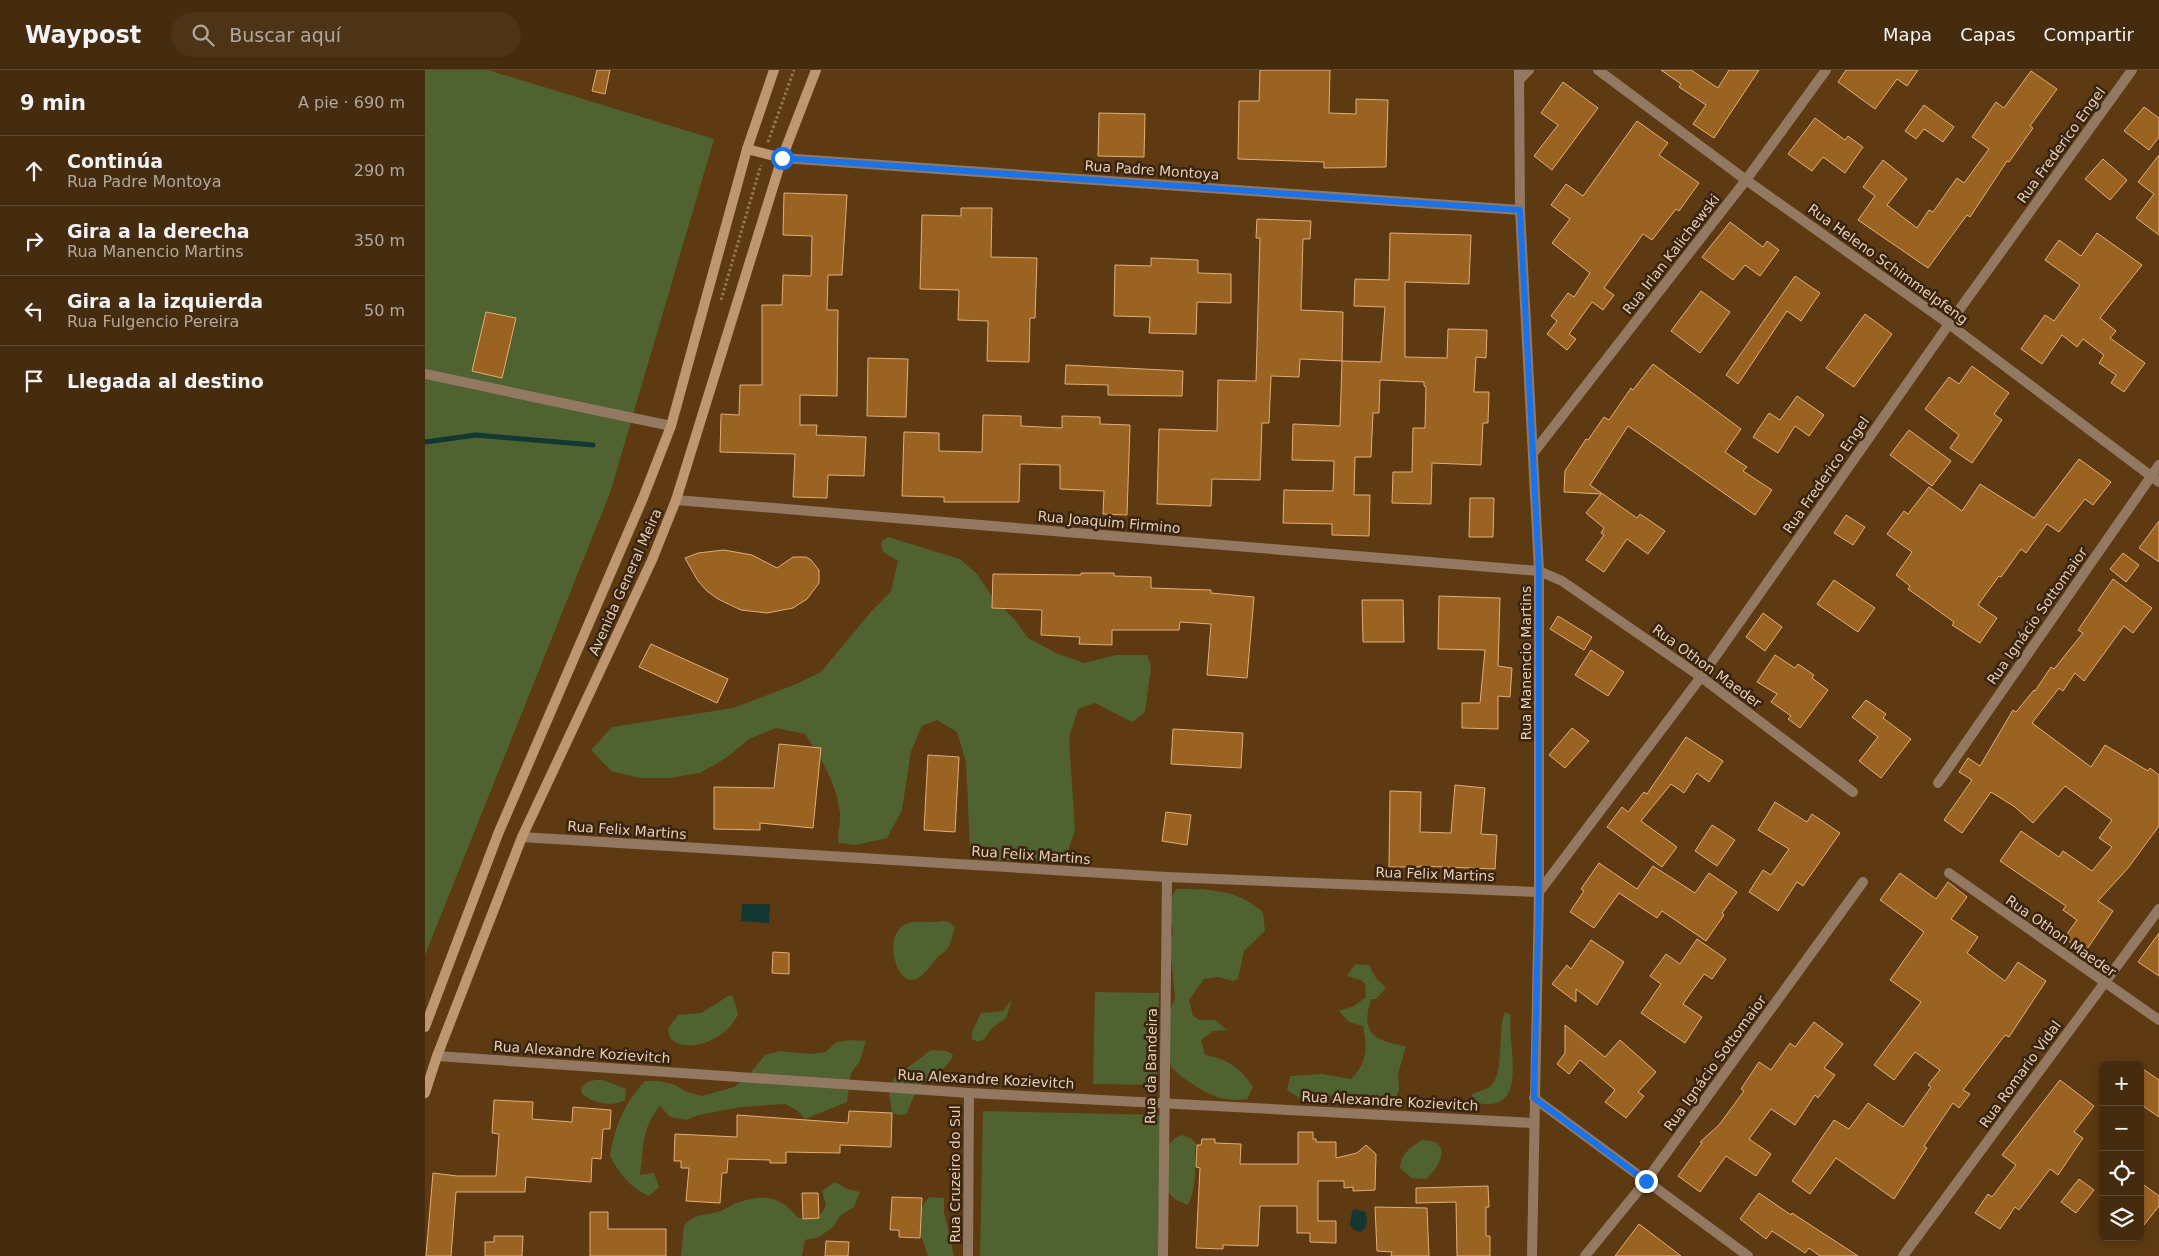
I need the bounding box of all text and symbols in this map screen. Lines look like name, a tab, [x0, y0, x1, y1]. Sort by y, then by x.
search box	[171, 12, 521, 57]
text: Waypost	[25, 21, 141, 49]
icon: search	[189, 21, 217, 49]
text: Buscar aquí	[229, 24, 341, 46]
text: Mapa	[1883, 24, 1932, 45]
text: Capas	[1960, 24, 2016, 45]
text: Compartir	[2044, 24, 2134, 45]
street label: Rua Frederico Engel	[2014, 84, 2108, 206]
text: 9 min	[20, 91, 86, 115]
text: A pie · 690 m	[298, 93, 405, 112]
route start	[771, 147, 794, 170]
text: Continúa	[67, 150, 163, 172]
icon: ahead	[20, 157, 48, 185]
street label: Rua Padre Montoya	[1084, 157, 1220, 183]
text: 290 m	[354, 161, 405, 180]
text: Rua Padre Montoya	[67, 172, 222, 191]
street label: Rua Irlan Kalichewski	[1619, 191, 1723, 317]
street label: Rua Heleno Schimmelpfeng	[1805, 201, 1971, 327]
text: Gira a la derecha	[67, 220, 250, 242]
icon: right	[20, 227, 48, 255]
text: 350 m	[354, 231, 405, 250]
text: Rua Manencio Martins	[67, 242, 244, 261]
text: Gira a la izquierda	[67, 290, 263, 312]
icon: left	[20, 297, 48, 325]
text: 50 m	[364, 301, 405, 320]
text: Rua Fulgencio Pereira	[67, 312, 239, 331]
icon: arrive	[20, 367, 48, 395]
text: Llegada al destino	[67, 370, 264, 392]
street label: Rua Frederico Engel	[1780, 413, 1872, 537]
street label: Avenida General Meira	[585, 506, 665, 658]
street label: Rua Joaquim Firmino	[1037, 508, 1181, 536]
street label: Rua Ignácio Sottomaior	[1984, 544, 2091, 688]
street label: Rua Manencio Martins	[1518, 586, 1534, 740]
street label: Rua Othon Maeder	[1649, 621, 1765, 711]
street label: Rua Felix Martins	[567, 818, 687, 842]
street label: Rua Felix Martins	[971, 843, 1091, 867]
street label: Rua Felix Martins	[1375, 864, 1495, 884]
street label: Rua Othon Maeder	[2003, 892, 2119, 980]
street label: Rua Ignácio Sottomaior	[1660, 992, 1770, 1134]
street label: Rua da Bandeira	[1142, 1008, 1160, 1124]
street label: Rua Romario Vidal	[1976, 1017, 2064, 1131]
street label: Rua Alexandre Kozievitch	[493, 1038, 671, 1066]
map controls	[2099, 1061, 2144, 1241]
button: +	[2099, 1061, 2144, 1106]
street label: Rua Alexandre Kozievitch	[897, 1066, 1075, 1092]
street label: Rua Alexandre Kozievitch	[1301, 1088, 1479, 1114]
street label: Rua Cruzeiro do Sul	[947, 1105, 963, 1243]
button: −	[2099, 1106, 2144, 1151]
button: locate	[2099, 1151, 2144, 1196]
route end	[1635, 1170, 1658, 1193]
button: layers	[2099, 1196, 2144, 1241]

